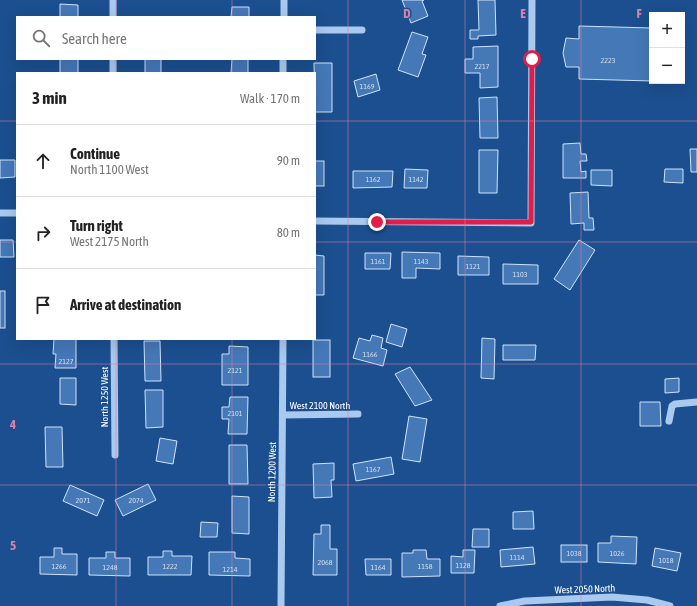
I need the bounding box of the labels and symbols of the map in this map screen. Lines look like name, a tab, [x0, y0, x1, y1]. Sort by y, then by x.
text: D	[403, 6, 411, 21]
text: E	[520, 6, 526, 21]
text: F	[636, 6, 642, 21]
route start	[523, 50, 541, 68]
house number: 2223	[600, 56, 616, 65]
house number: 2217	[474, 62, 490, 71]
house number: 1169	[359, 82, 375, 91]
house number: 1162	[365, 175, 381, 184]
house number: 1142	[408, 175, 424, 184]
route end	[368, 213, 386, 231]
house number: 1161	[370, 257, 386, 266]
house number: 1143	[413, 257, 429, 266]
house number: 1121	[465, 262, 481, 271]
house number: 1103	[512, 270, 528, 279]
house number: 1166	[362, 350, 378, 359]
house number: 2127	[58, 357, 74, 366]
house number: 2121	[227, 366, 243, 375]
street label: North 1250 West	[99, 367, 110, 427]
street label: West 2100 North	[290, 400, 350, 411]
house number: 2101	[227, 409, 243, 418]
text: 4	[9, 417, 16, 432]
street label: North 1200 West	[266, 441, 278, 502]
house number: 1167	[365, 465, 381, 474]
house number: 2071	[75, 496, 91, 505]
house number: 2074	[128, 496, 144, 505]
text: 5	[10, 538, 16, 553]
house number: 1038	[566, 549, 582, 558]
house number: 1026	[609, 549, 625, 558]
house number: 1114	[509, 553, 525, 562]
house number: 1018	[658, 556, 674, 565]
house number: 2068	[317, 558, 333, 567]
house number: 1128	[455, 561, 471, 570]
house number: 1266	[51, 562, 67, 571]
house number: 1222	[162, 562, 178, 571]
house number: 1158	[417, 562, 433, 571]
house number: 1248	[102, 563, 118, 572]
house number: 1164	[370, 563, 386, 572]
house number: 1214	[222, 565, 238, 574]
street label: West 2050 North	[555, 582, 616, 596]

